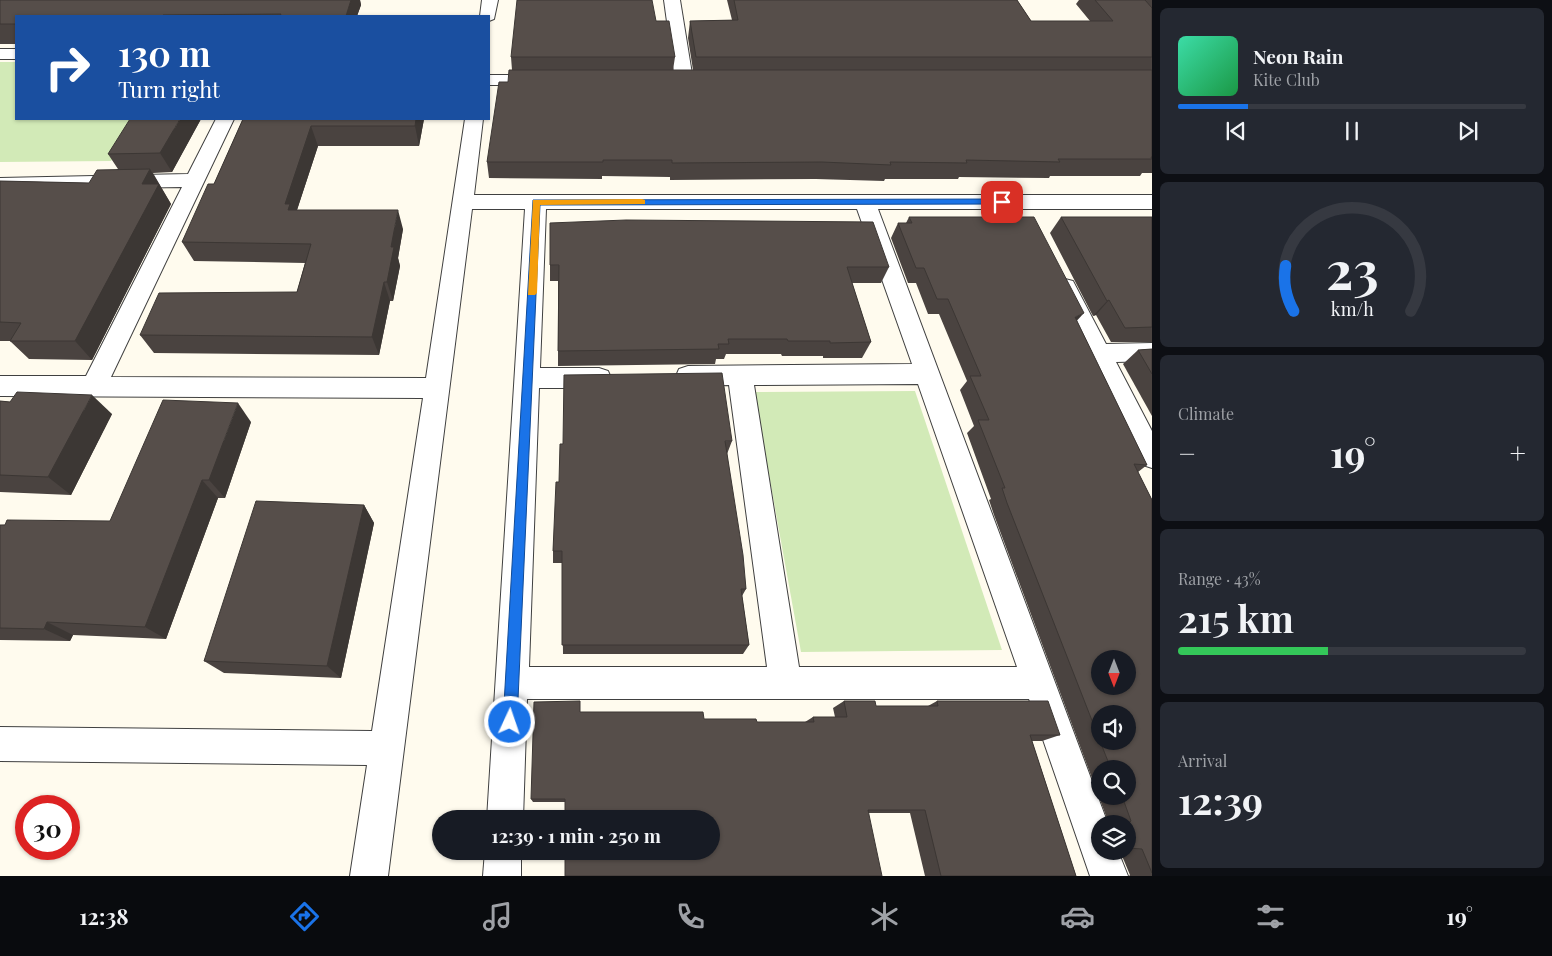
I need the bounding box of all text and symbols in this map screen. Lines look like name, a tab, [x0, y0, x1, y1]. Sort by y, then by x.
text: 130 m	[118, 29, 211, 76]
icon: right	[35, 35, 100, 100]
text: Neon Rain	[1253, 43, 1343, 69]
text: Kite Club	[1253, 69, 1320, 90]
text: Turn right	[118, 74, 220, 104]
icon: previous	[1222, 117, 1250, 145]
icon: pause	[1338, 117, 1366, 145]
icon: next	[1454, 117, 1482, 145]
pin	[981, 181, 1023, 223]
icon: arrive	[988, 188, 1016, 216]
text: 23	[1326, 234, 1378, 303]
text: km/h	[1331, 297, 1374, 320]
text: Climate	[1178, 403, 1234, 424]
text: 19°	[1330, 427, 1376, 478]
text: −	[1178, 434, 1196, 471]
text: +	[1510, 434, 1526, 471]
text: Range · 43%	[1178, 568, 1261, 589]
text: 215 km	[1178, 592, 1294, 643]
north arrow	[1091, 650, 1136, 695]
map controls	[1091, 650, 1136, 860]
position arrow	[483, 695, 535, 747]
button: sound	[1091, 705, 1136, 750]
text: Arrival	[1178, 750, 1227, 771]
button: search	[1091, 760, 1136, 805]
text: 12:39	[1178, 774, 1263, 825]
speed limit sign: 30	[15, 795, 80, 860]
button: layers	[1091, 815, 1136, 860]
text: 12:39 · 1 min · 250 m	[491, 822, 661, 848]
icon: directions	[287, 899, 322, 934]
icon: music	[480, 899, 515, 934]
icon: phone	[673, 899, 708, 934]
icon: climate	[867, 899, 902, 934]
icon: car	[1060, 899, 1095, 934]
icon: filters	[1253, 899, 1288, 934]
text: 12:38	[79, 901, 129, 931]
text: 19°	[1446, 901, 1473, 931]

